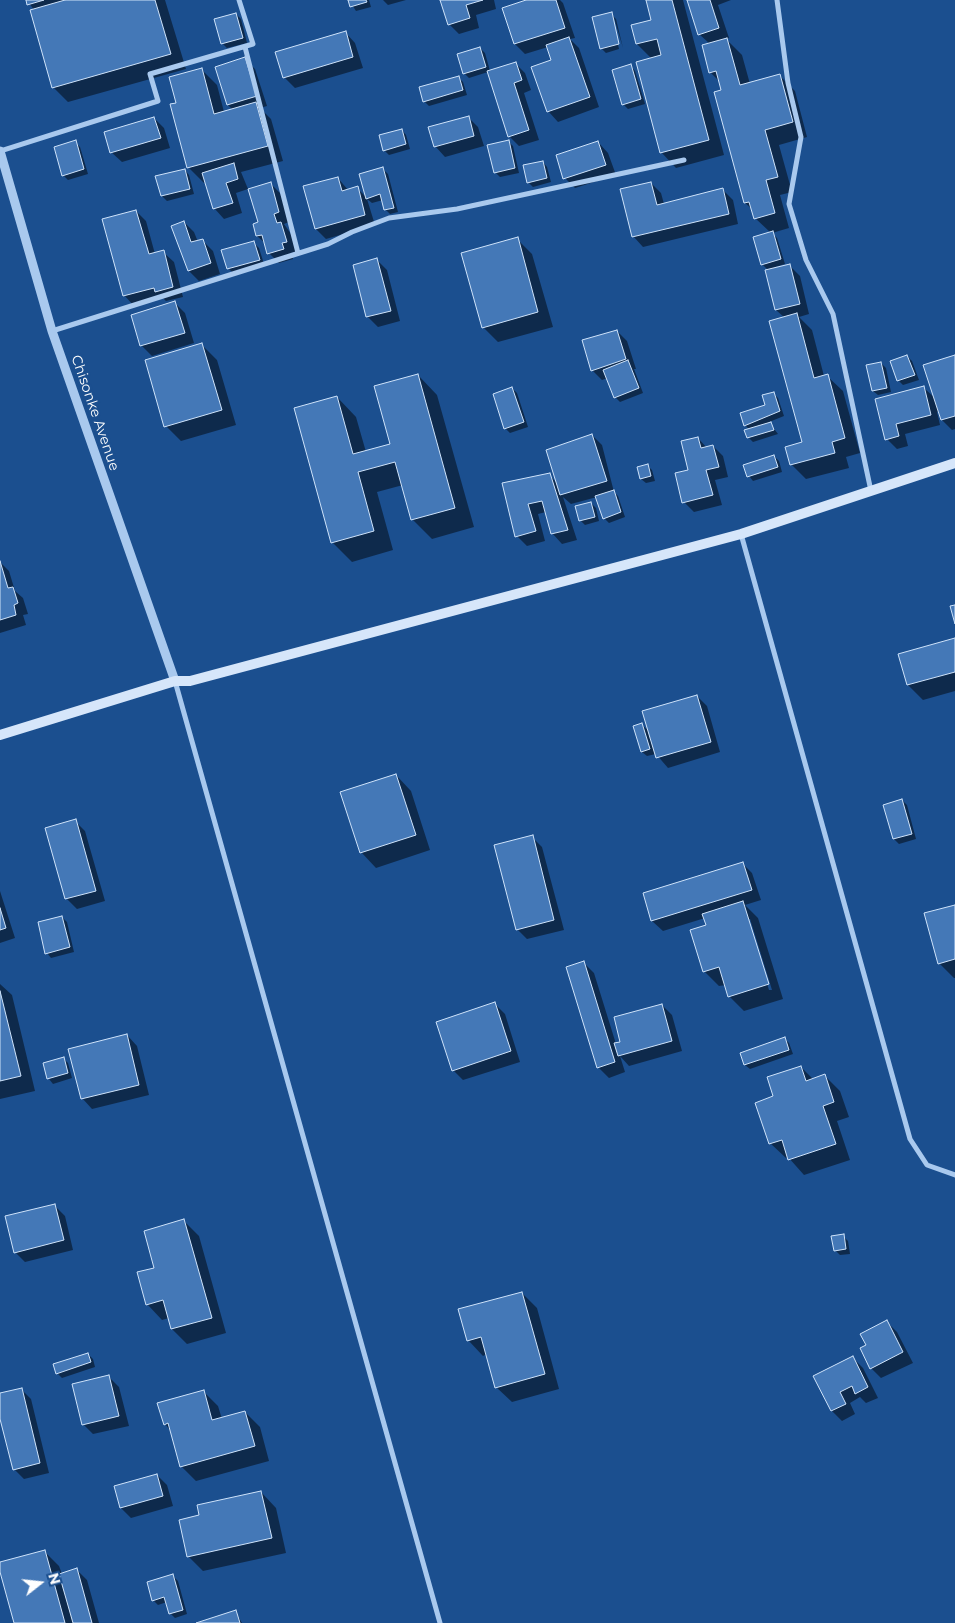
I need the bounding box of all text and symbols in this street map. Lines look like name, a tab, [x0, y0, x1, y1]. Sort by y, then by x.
street label: Chisonke Avenue	[67, 353, 123, 473]
north arrow	[15, 1558, 65, 1608]
text: N	[44, 1571, 65, 1587]

